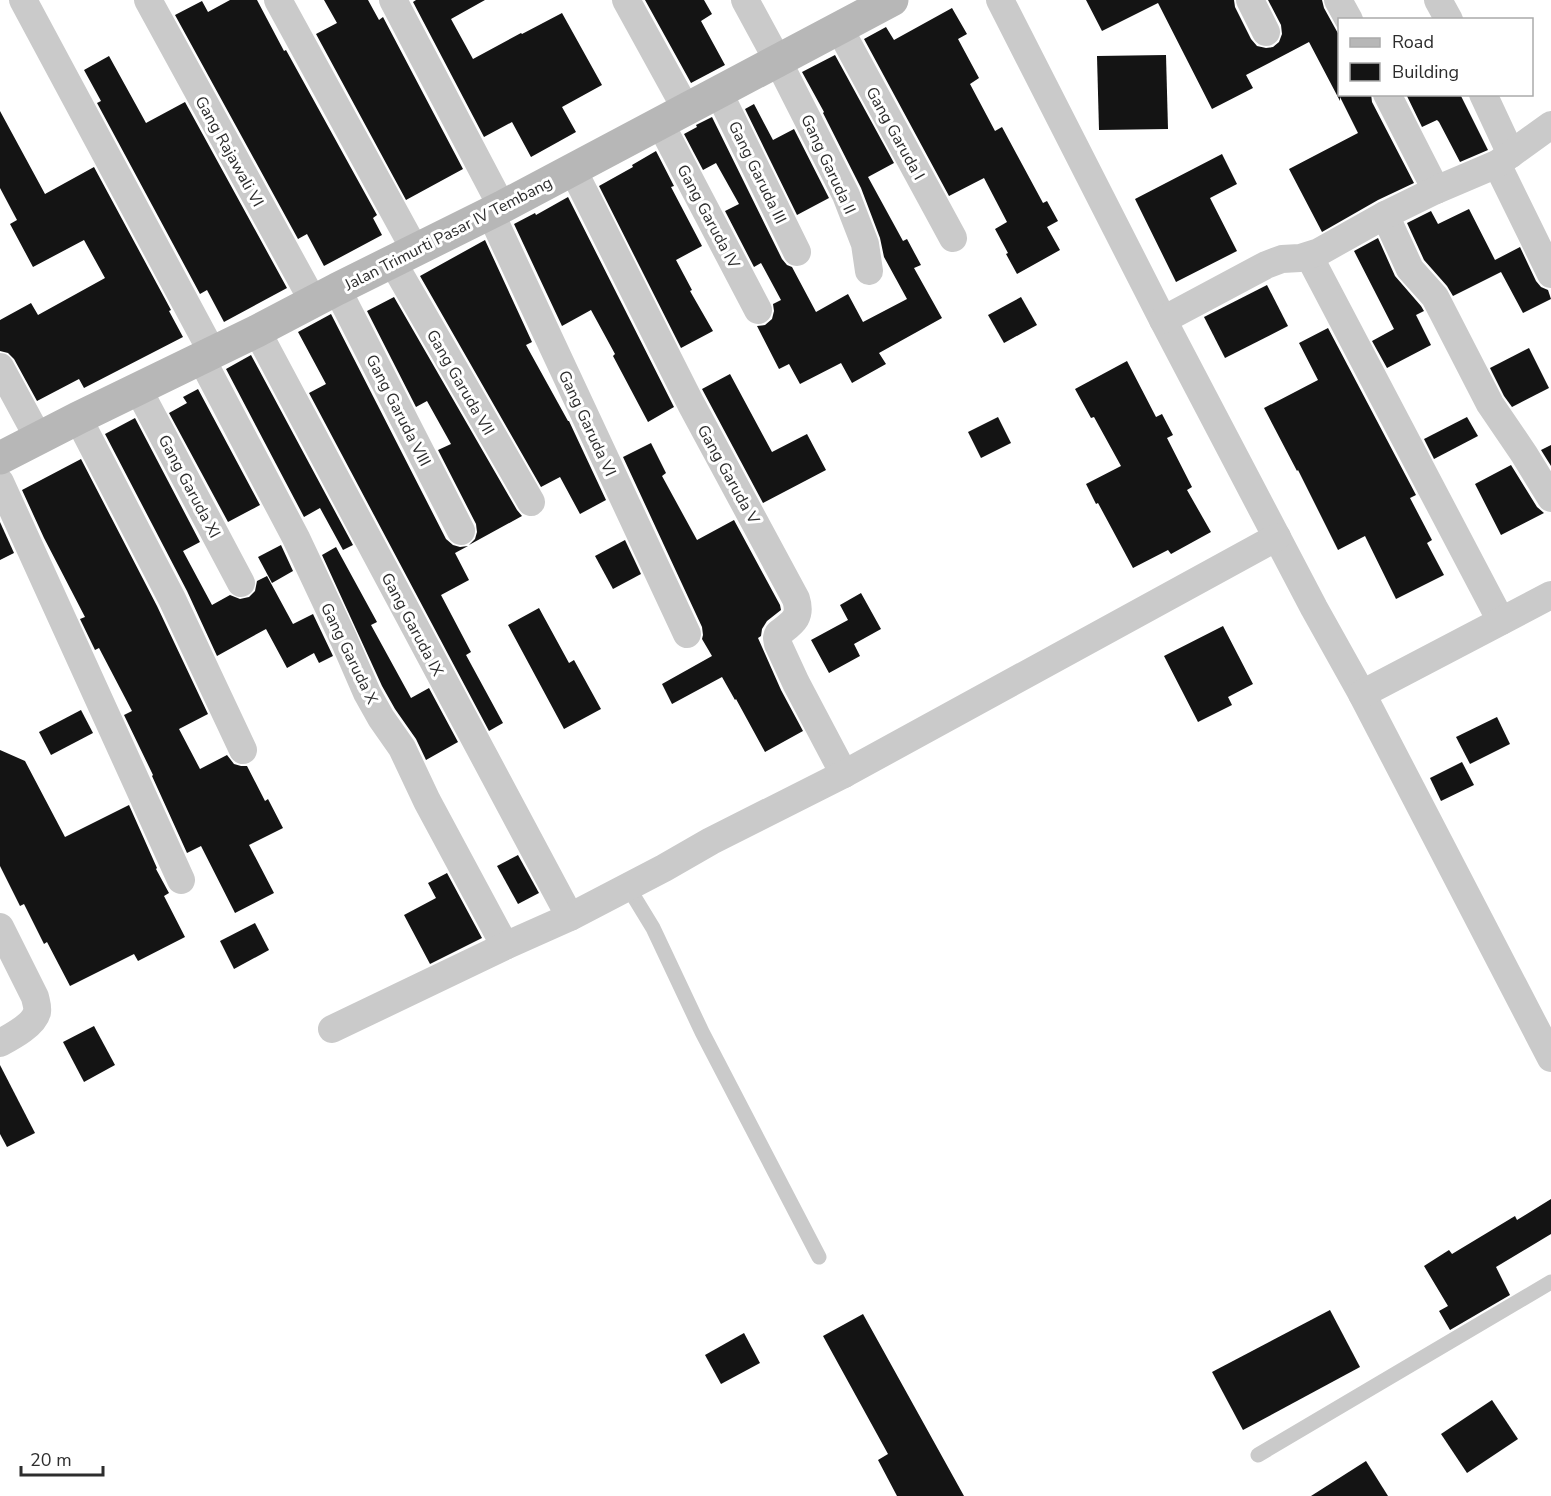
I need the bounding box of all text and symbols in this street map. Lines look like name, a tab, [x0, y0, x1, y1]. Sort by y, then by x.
legend	[1338, 18, 1533, 96]
text: Road	[1392, 30, 1434, 54]
text: Building	[1392, 60, 1459, 84]
street label: Gang Garuda I	[860, 83, 930, 184]
street label: Gang Rajawali VI	[190, 92, 269, 211]
street label: Gang Garuda II	[795, 111, 861, 218]
street label: Gang Garuda III	[723, 117, 791, 227]
street label: Gang Garuda IV	[672, 161, 745, 273]
street label: Jalan Trimurti Pasar IV Tembang	[340, 172, 556, 296]
street label: Gang Garuda VII	[421, 326, 499, 439]
street label: Gang Garuda VIII	[360, 351, 436, 470]
street label: Gang Garuda VI	[553, 367, 621, 480]
street label: Gang Garuda V	[692, 421, 765, 529]
street label: Gang Garuda XI	[153, 431, 226, 542]
street label: Gang Garuda IX	[376, 569, 449, 680]
street label: Gang Garuda X	[315, 599, 383, 708]
scale bar	[21, 1439, 104, 1477]
text: 20 m	[30, 1448, 72, 1472]

